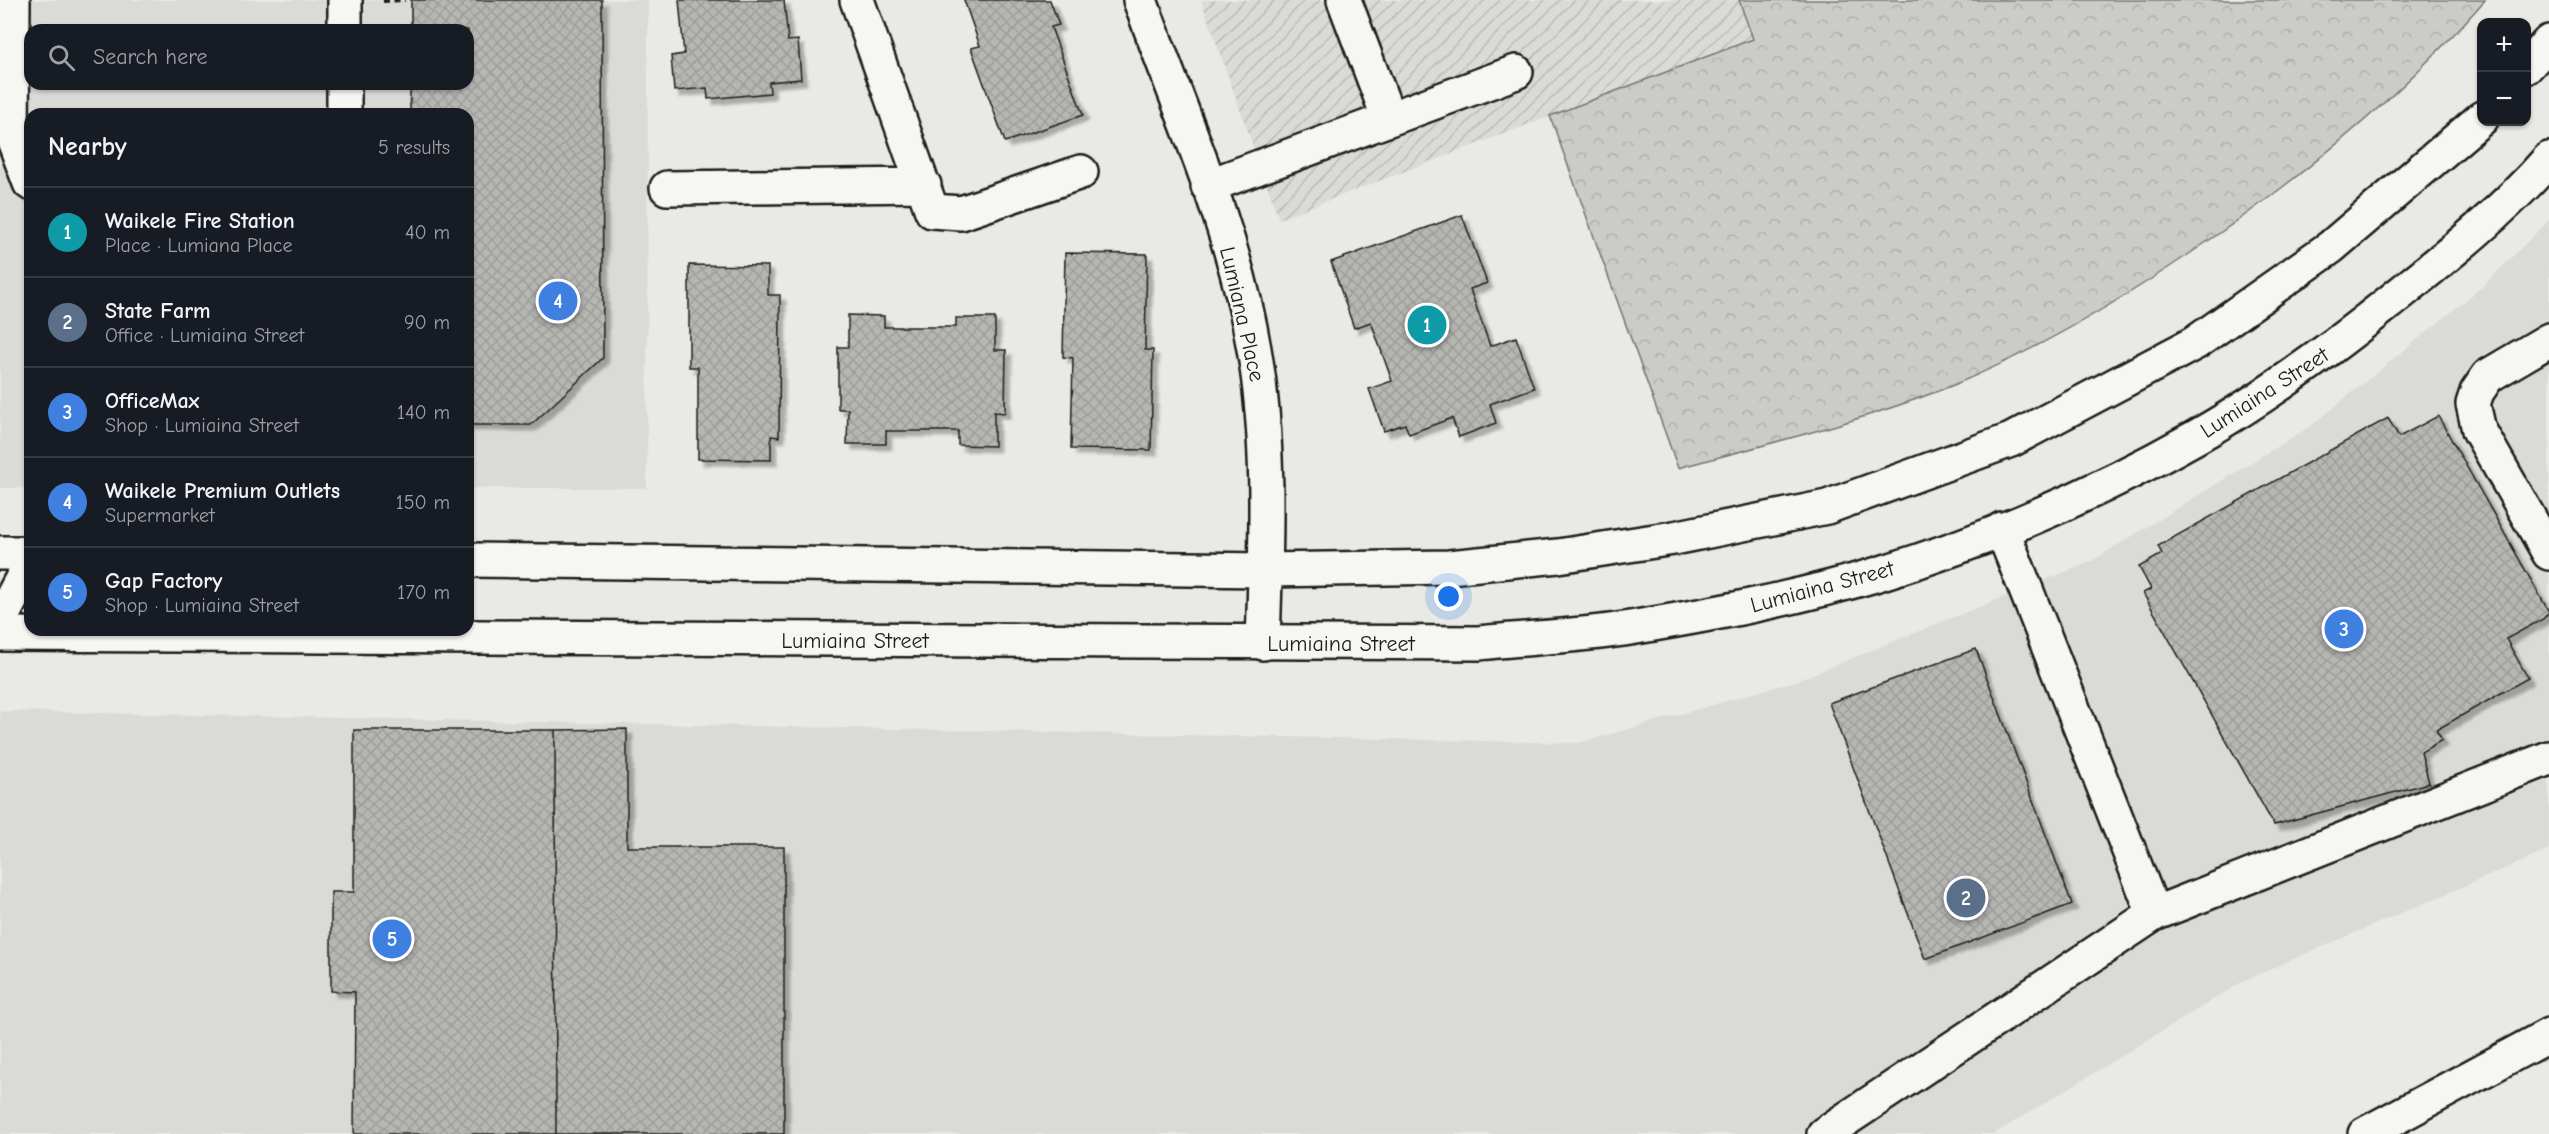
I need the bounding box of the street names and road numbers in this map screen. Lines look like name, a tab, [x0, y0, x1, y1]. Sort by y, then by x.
street label: Lumiana Place	[1214, 244, 1270, 384]
street label: Lumiaina Street	[2196, 341, 2334, 444]
street label: Lumiaina Street	[1748, 555, 1898, 619]
street label: Lumiaina Street	[781, 628, 929, 654]
street label: Lumiaina Street	[1267, 631, 1415, 657]

